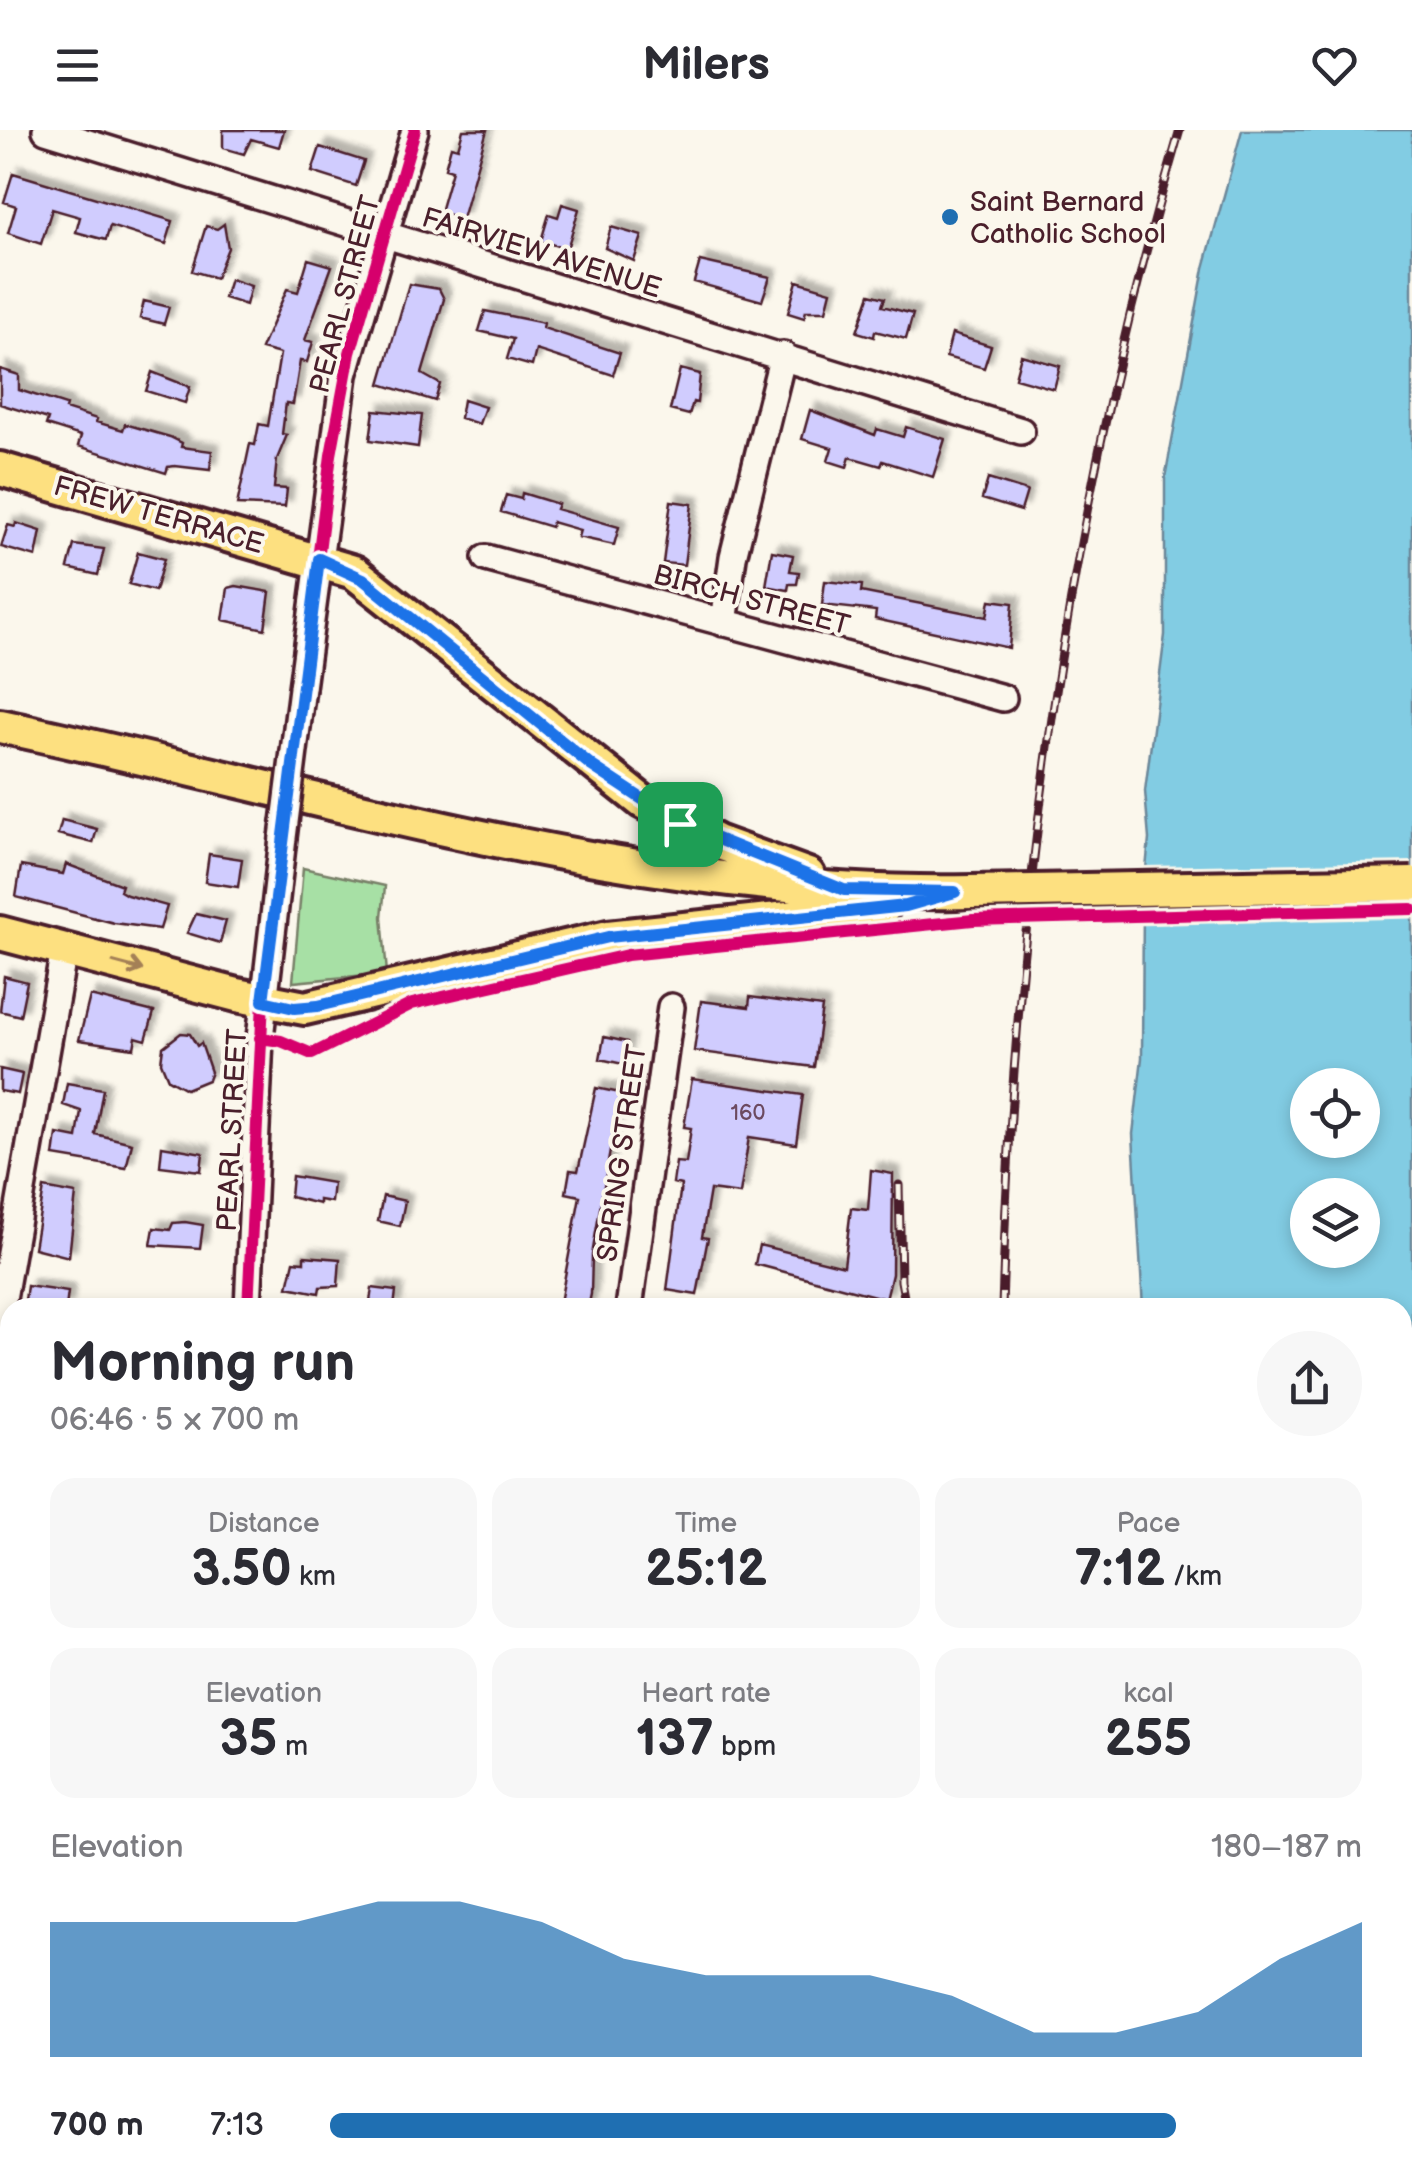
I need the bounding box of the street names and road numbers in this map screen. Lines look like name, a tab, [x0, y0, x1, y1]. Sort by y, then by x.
street label: PEARL STREET	[303, 192, 388, 397]
street label: FAIRVIEW AVENUE	[418, 201, 665, 306]
street label: FREW TERRACE	[50, 470, 267, 561]
street label: BIRCH STREET	[650, 558, 854, 643]
street label: PEARL STREET	[211, 1028, 254, 1232]
street label: SPRING STREET	[591, 1042, 654, 1264]

